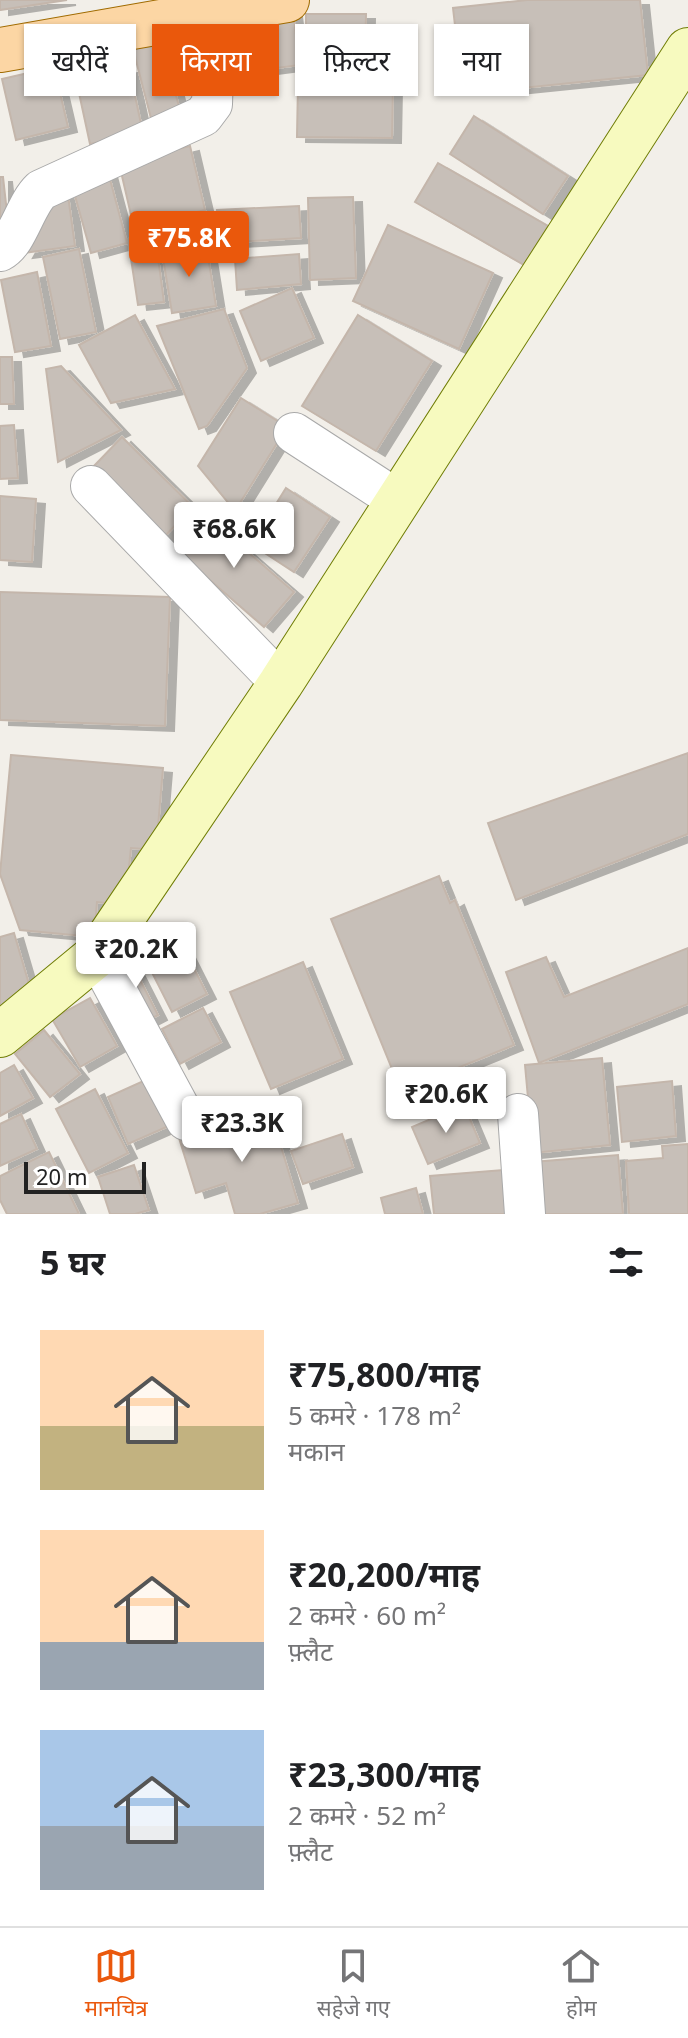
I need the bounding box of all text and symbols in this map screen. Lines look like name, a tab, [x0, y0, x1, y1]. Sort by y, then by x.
chip: खरीदें	[24, 24, 136, 96]
chip: किराया	[152, 24, 279, 96]
chip: फ़िल्टर	[295, 24, 418, 96]
chip: नया	[434, 24, 529, 96]
pin: ₹75.8K	[124, 211, 254, 279]
text: ₹75.8K	[147, 219, 231, 255]
pin: ₹68.6K	[169, 502, 299, 570]
text: ₹68.6K	[192, 510, 276, 546]
pin: ₹20.2K	[71, 922, 201, 990]
text: ₹20.2K	[94, 930, 178, 966]
pin: ₹20.6K	[381, 1067, 511, 1135]
text: ₹20.6K	[404, 1075, 488, 1111]
pin: ₹23.3K	[177, 1096, 307, 1164]
text: ₹23.3K	[200, 1104, 284, 1140]
scale bar	[24, 1158, 146, 1194]
text: 20 m	[36, 1161, 87, 1191]
text: 5 घर	[40, 1239, 105, 1285]
icon: filters	[604, 1240, 648, 1284]
text: ₹75,800/माह	[288, 1351, 480, 1397]
icon: home	[104, 1362, 200, 1458]
text: 5 कमरे · 178 m²	[288, 1397, 461, 1433]
text: मकान	[288, 1433, 345, 1469]
text: ₹20,200/माह	[288, 1551, 480, 1597]
icon: home	[104, 1562, 200, 1658]
text: 2 कमरे · 60 m²	[288, 1597, 446, 1633]
text: फ़्लैट	[288, 1633, 333, 1669]
text: ₹23,300/माह	[288, 1751, 480, 1797]
icon: home	[104, 1762, 200, 1858]
text: 2 कमरे · 52 m²	[288, 1797, 446, 1833]
text: फ़्लैट	[288, 1833, 333, 1869]
tab: मानचित्र	[85, 1944, 148, 2022]
tab: सहेजे गए	[317, 1944, 390, 2022]
tab: होम	[559, 1944, 603, 2022]

